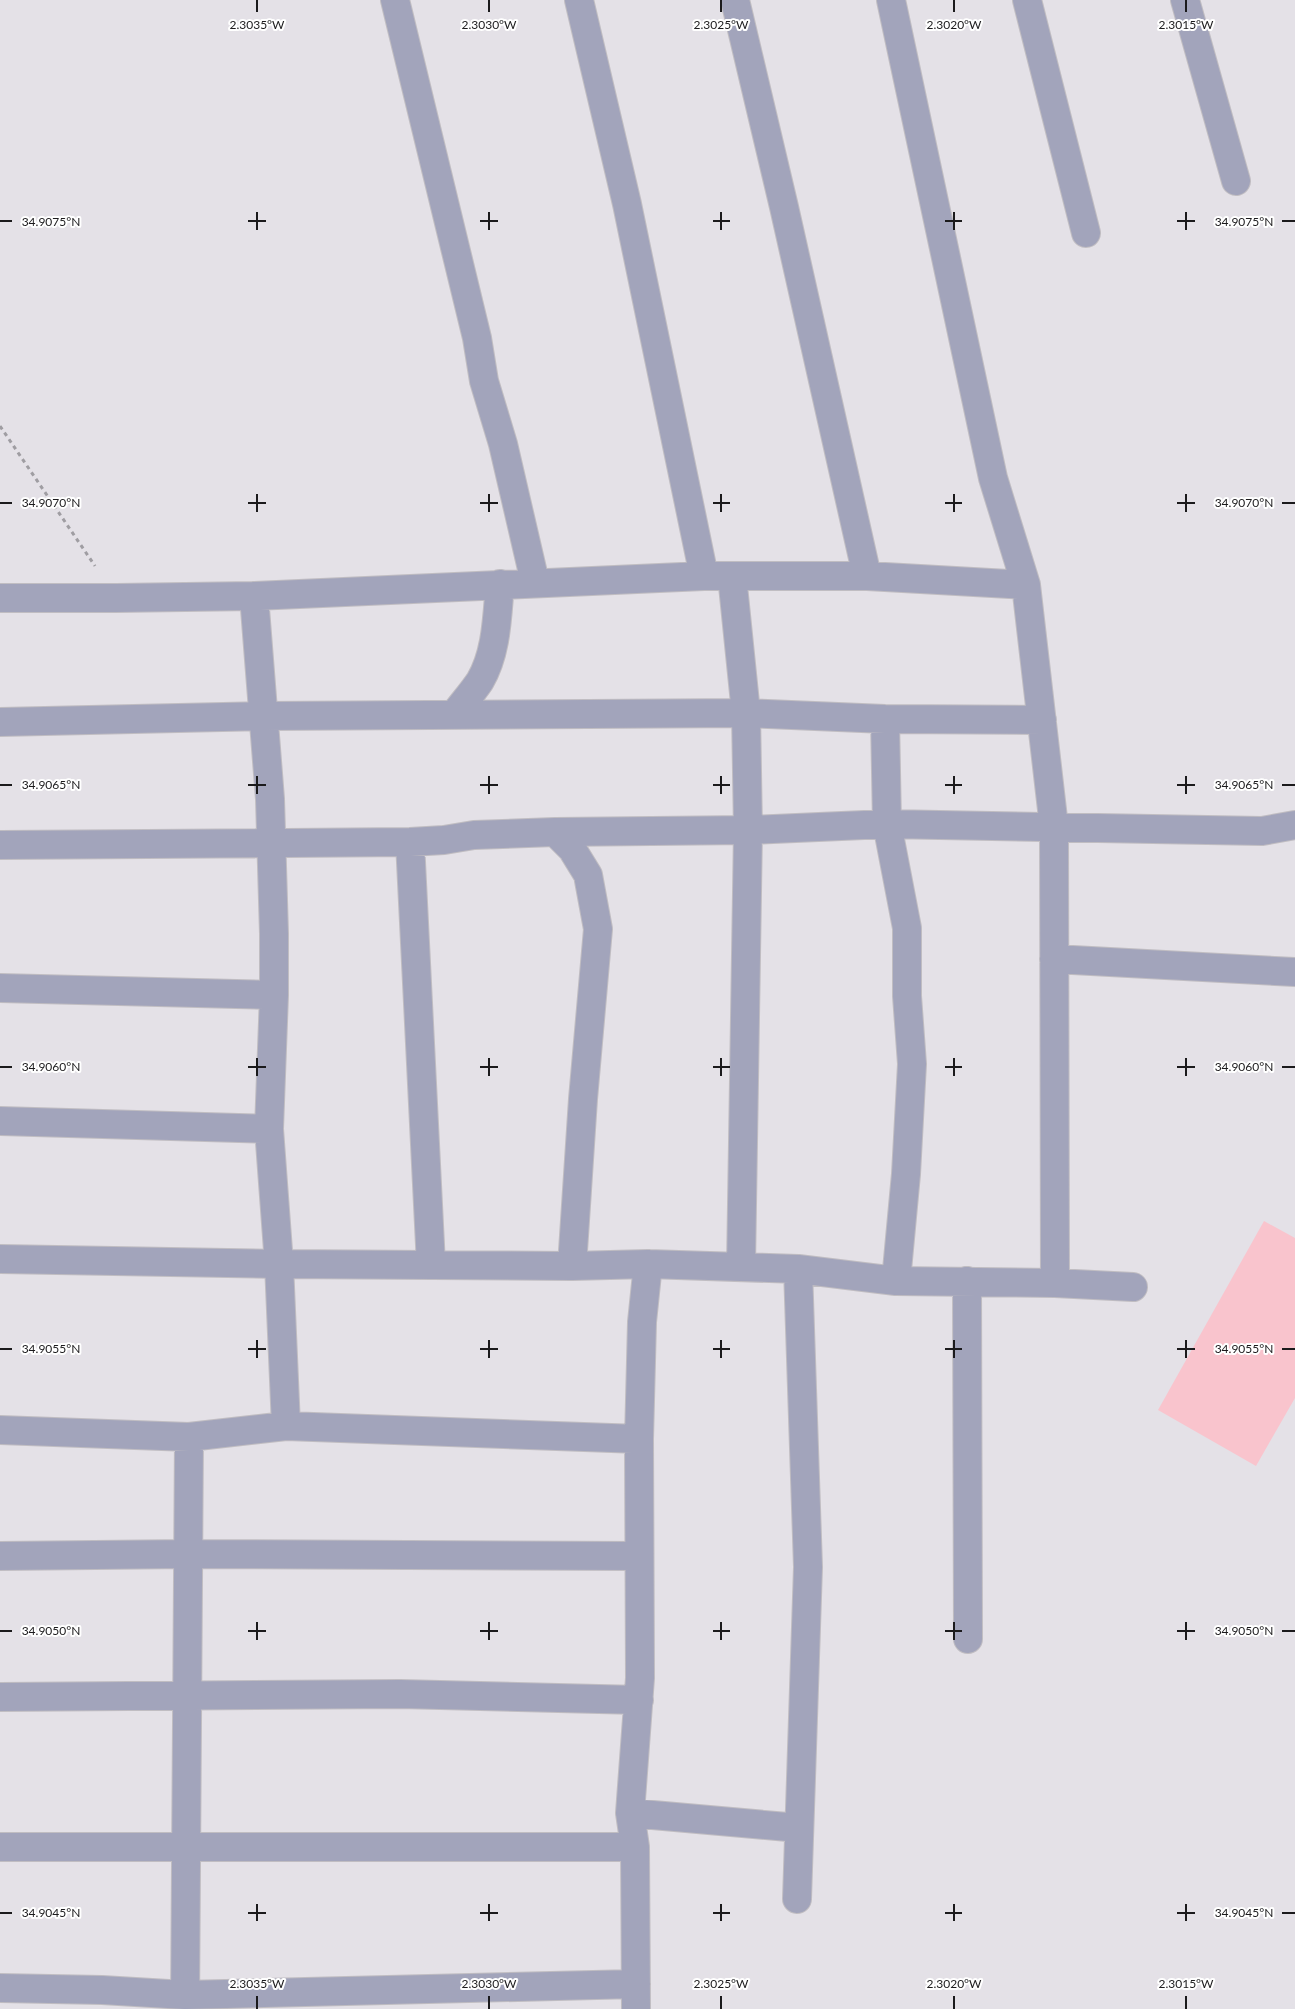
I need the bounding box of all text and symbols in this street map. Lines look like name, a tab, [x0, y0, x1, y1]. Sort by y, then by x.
text: 2.3035°W	[229, 17, 285, 32]
text: 2.3030°W	[461, 17, 517, 32]
text: 2.3025°W	[693, 17, 749, 32]
text: 2.3020°W	[926, 17, 982, 32]
text: 2.3015°W	[1158, 17, 1214, 32]
text: 34.9075°N	[22, 214, 80, 229]
text: 34.9075°N	[1215, 214, 1273, 229]
text: 34.9070°N	[22, 495, 80, 510]
text: 34.9070°N	[1215, 495, 1273, 510]
text: 34.9065°N	[22, 777, 80, 792]
text: 34.9065°N	[1215, 777, 1273, 792]
text: 34.9060°N	[22, 1059, 80, 1074]
text: 34.9060°N	[1215, 1059, 1273, 1074]
text: 34.9055°N	[22, 1341, 80, 1356]
text: 34.9055°N	[1215, 1341, 1273, 1356]
text: 34.9050°N	[22, 1623, 80, 1638]
text: 34.9050°N	[1215, 1623, 1273, 1638]
text: 34.9045°N	[22, 1905, 80, 1920]
text: 34.9045°N	[1215, 1905, 1273, 1920]
text: 2.3035°W	[229, 1976, 285, 1991]
text: 2.3030°W	[461, 1976, 517, 1991]
text: 2.3025°W	[693, 1976, 749, 1991]
text: 2.3020°W	[926, 1976, 982, 1991]
text: 2.3015°W	[1158, 1976, 1214, 1991]

